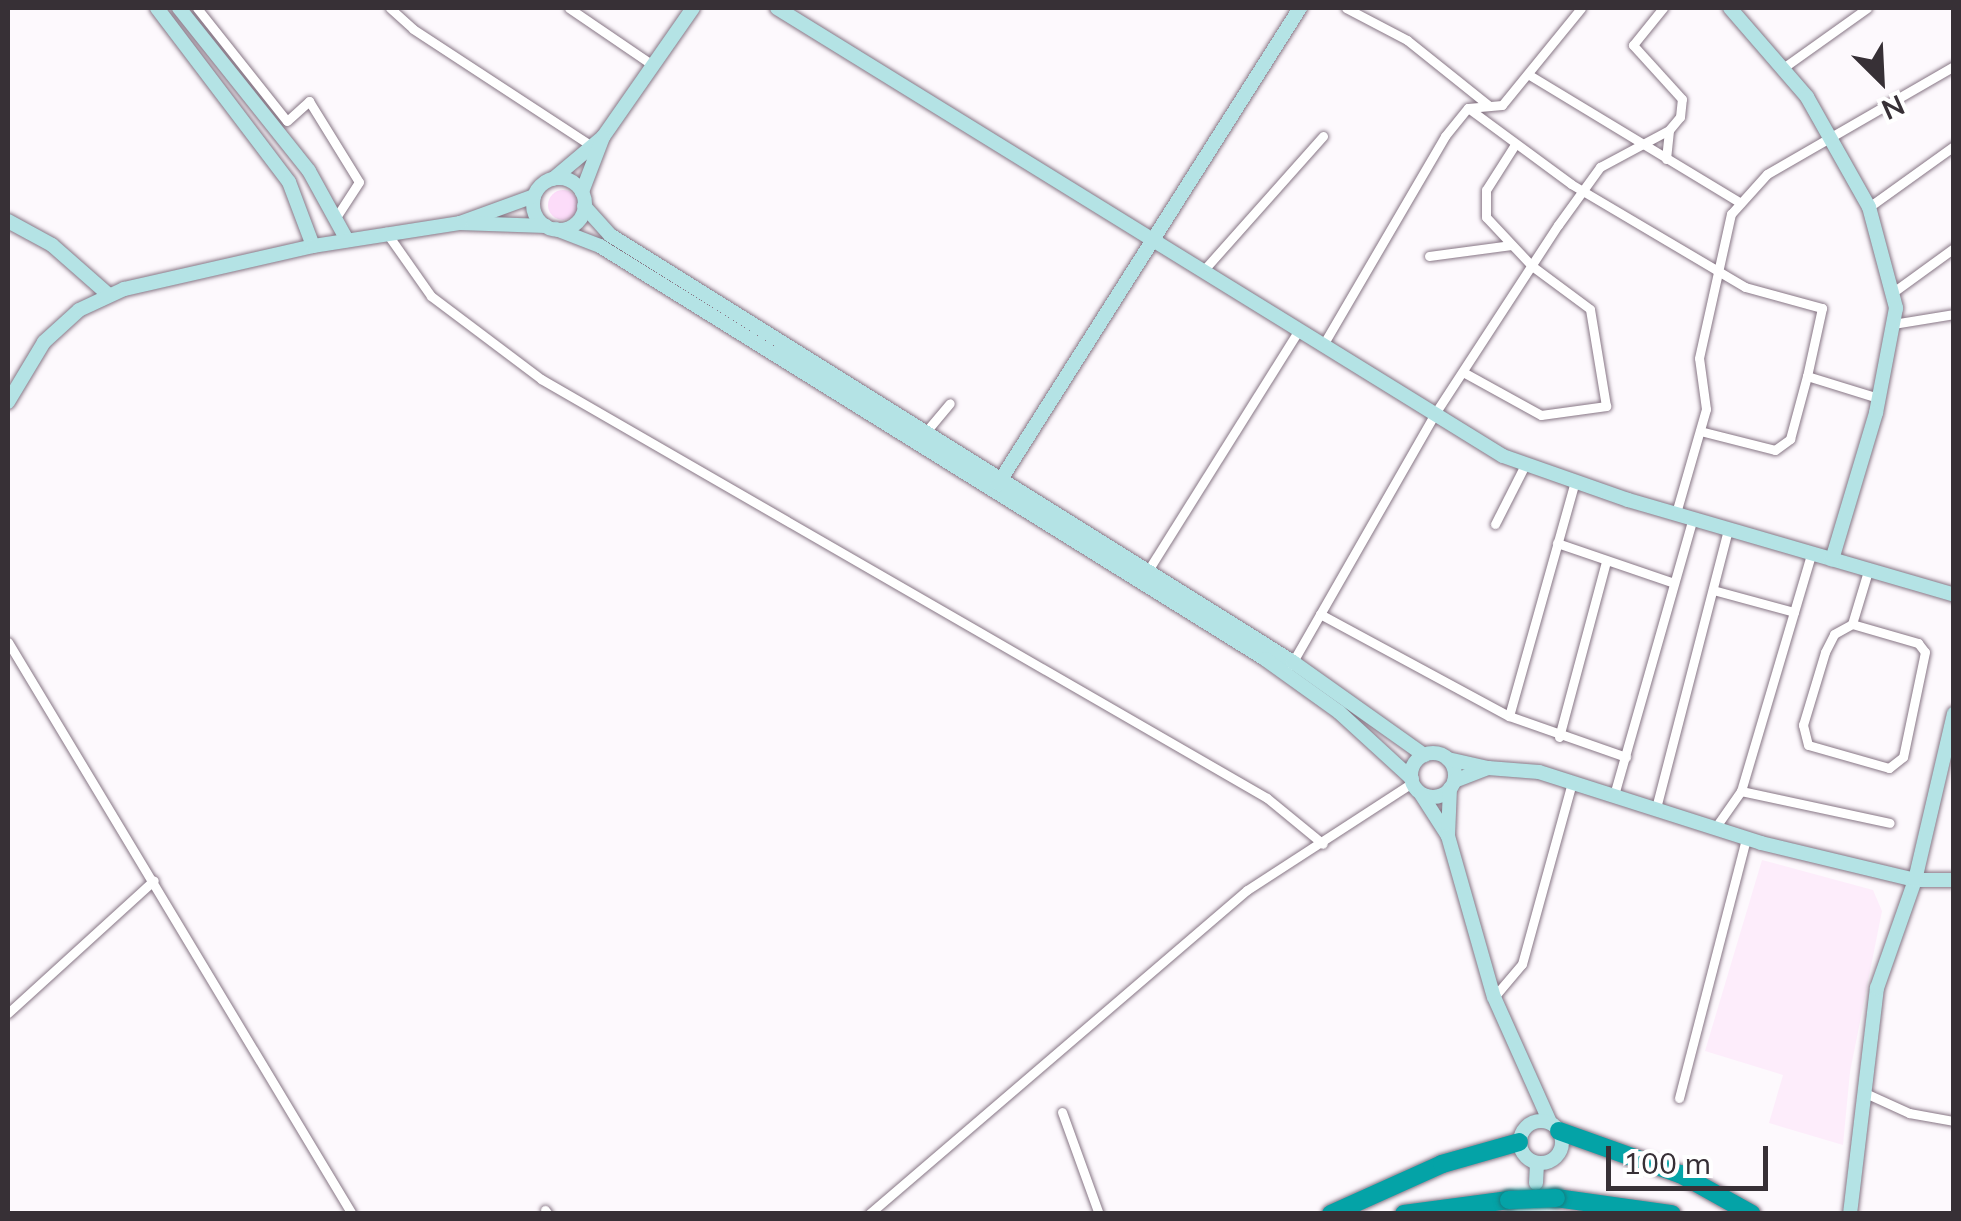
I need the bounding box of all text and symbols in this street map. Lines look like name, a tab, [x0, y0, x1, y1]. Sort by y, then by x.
north arrow	[1831, 30, 1931, 130]
text: N	[1877, 88, 1910, 128]
scale bar	[1611, 1126, 1774, 1188]
text: 100 m	[1623, 1144, 1711, 1182]

